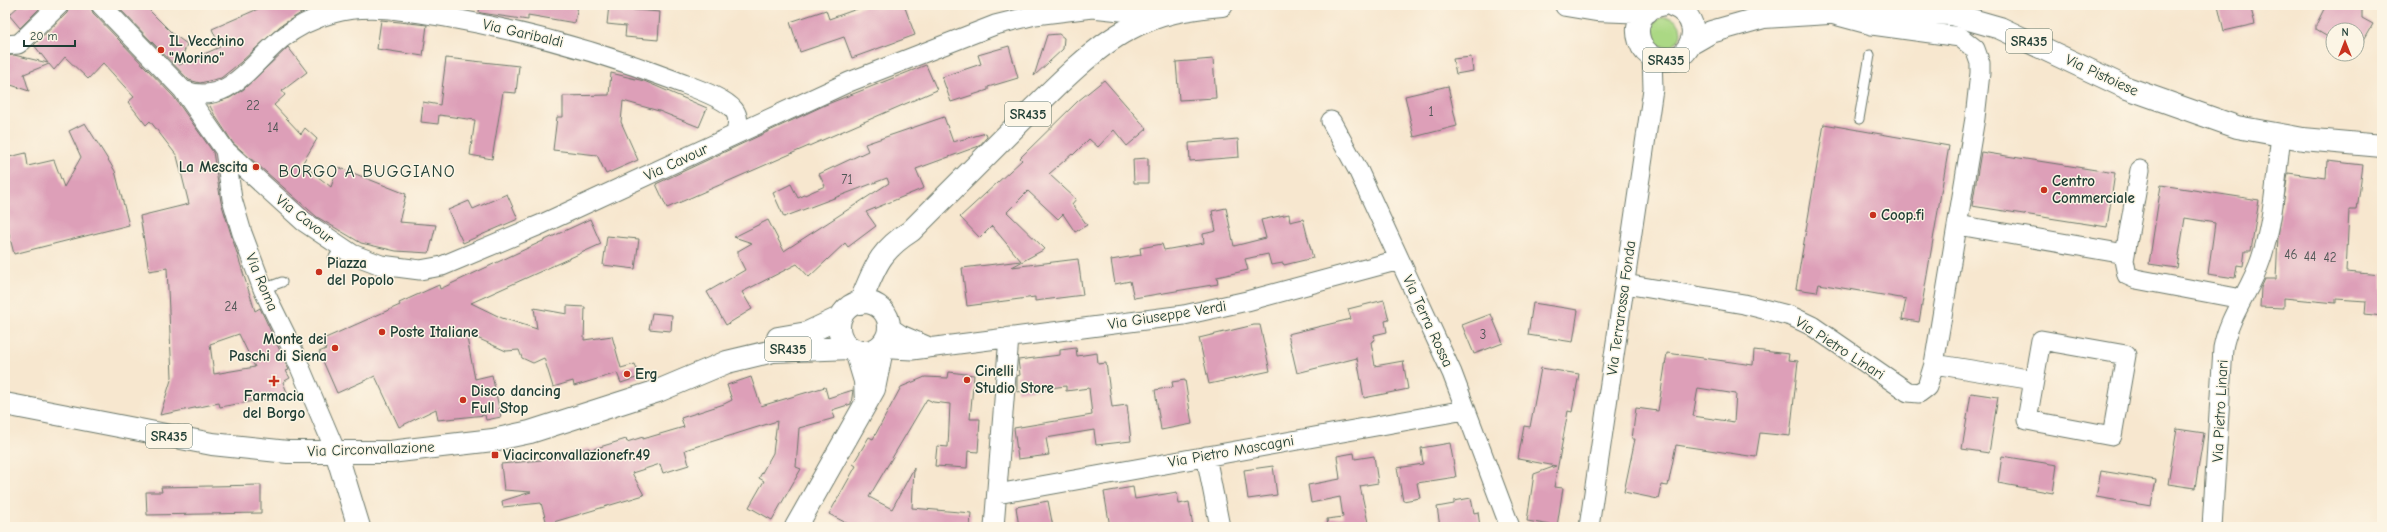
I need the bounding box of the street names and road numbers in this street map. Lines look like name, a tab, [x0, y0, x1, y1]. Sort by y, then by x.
street label: Via Garibaldi	[481, 15, 565, 51]
road number: SR435	[2006, 29, 2052, 53]
road number: SR435	[1643, 48, 1689, 72]
street label: Via Pistoiese	[2063, 50, 2142, 100]
road number: SR435	[1005, 102, 1051, 126]
street label: Via Cavour	[641, 139, 711, 185]
street label: Via Cavour	[272, 191, 338, 247]
street label: Via Terrarossa Fonda	[1603, 239, 1639, 377]
street label: Via Roma	[242, 250, 282, 314]
street label: Via Terra Rossa	[1399, 272, 1457, 370]
street label: Via Giuseppe Verdi	[1106, 297, 1228, 333]
street label: Via Pietro Linari	[1792, 312, 1888, 384]
road number: SR435	[765, 337, 811, 361]
street label: Via Pietro Linari	[2208, 359, 2232, 463]
road number: SR435	[146, 424, 192, 448]
street label: Via Pietro Mascagni	[1167, 431, 1295, 471]
street label: Via Circonvallazione	[307, 438, 435, 460]

